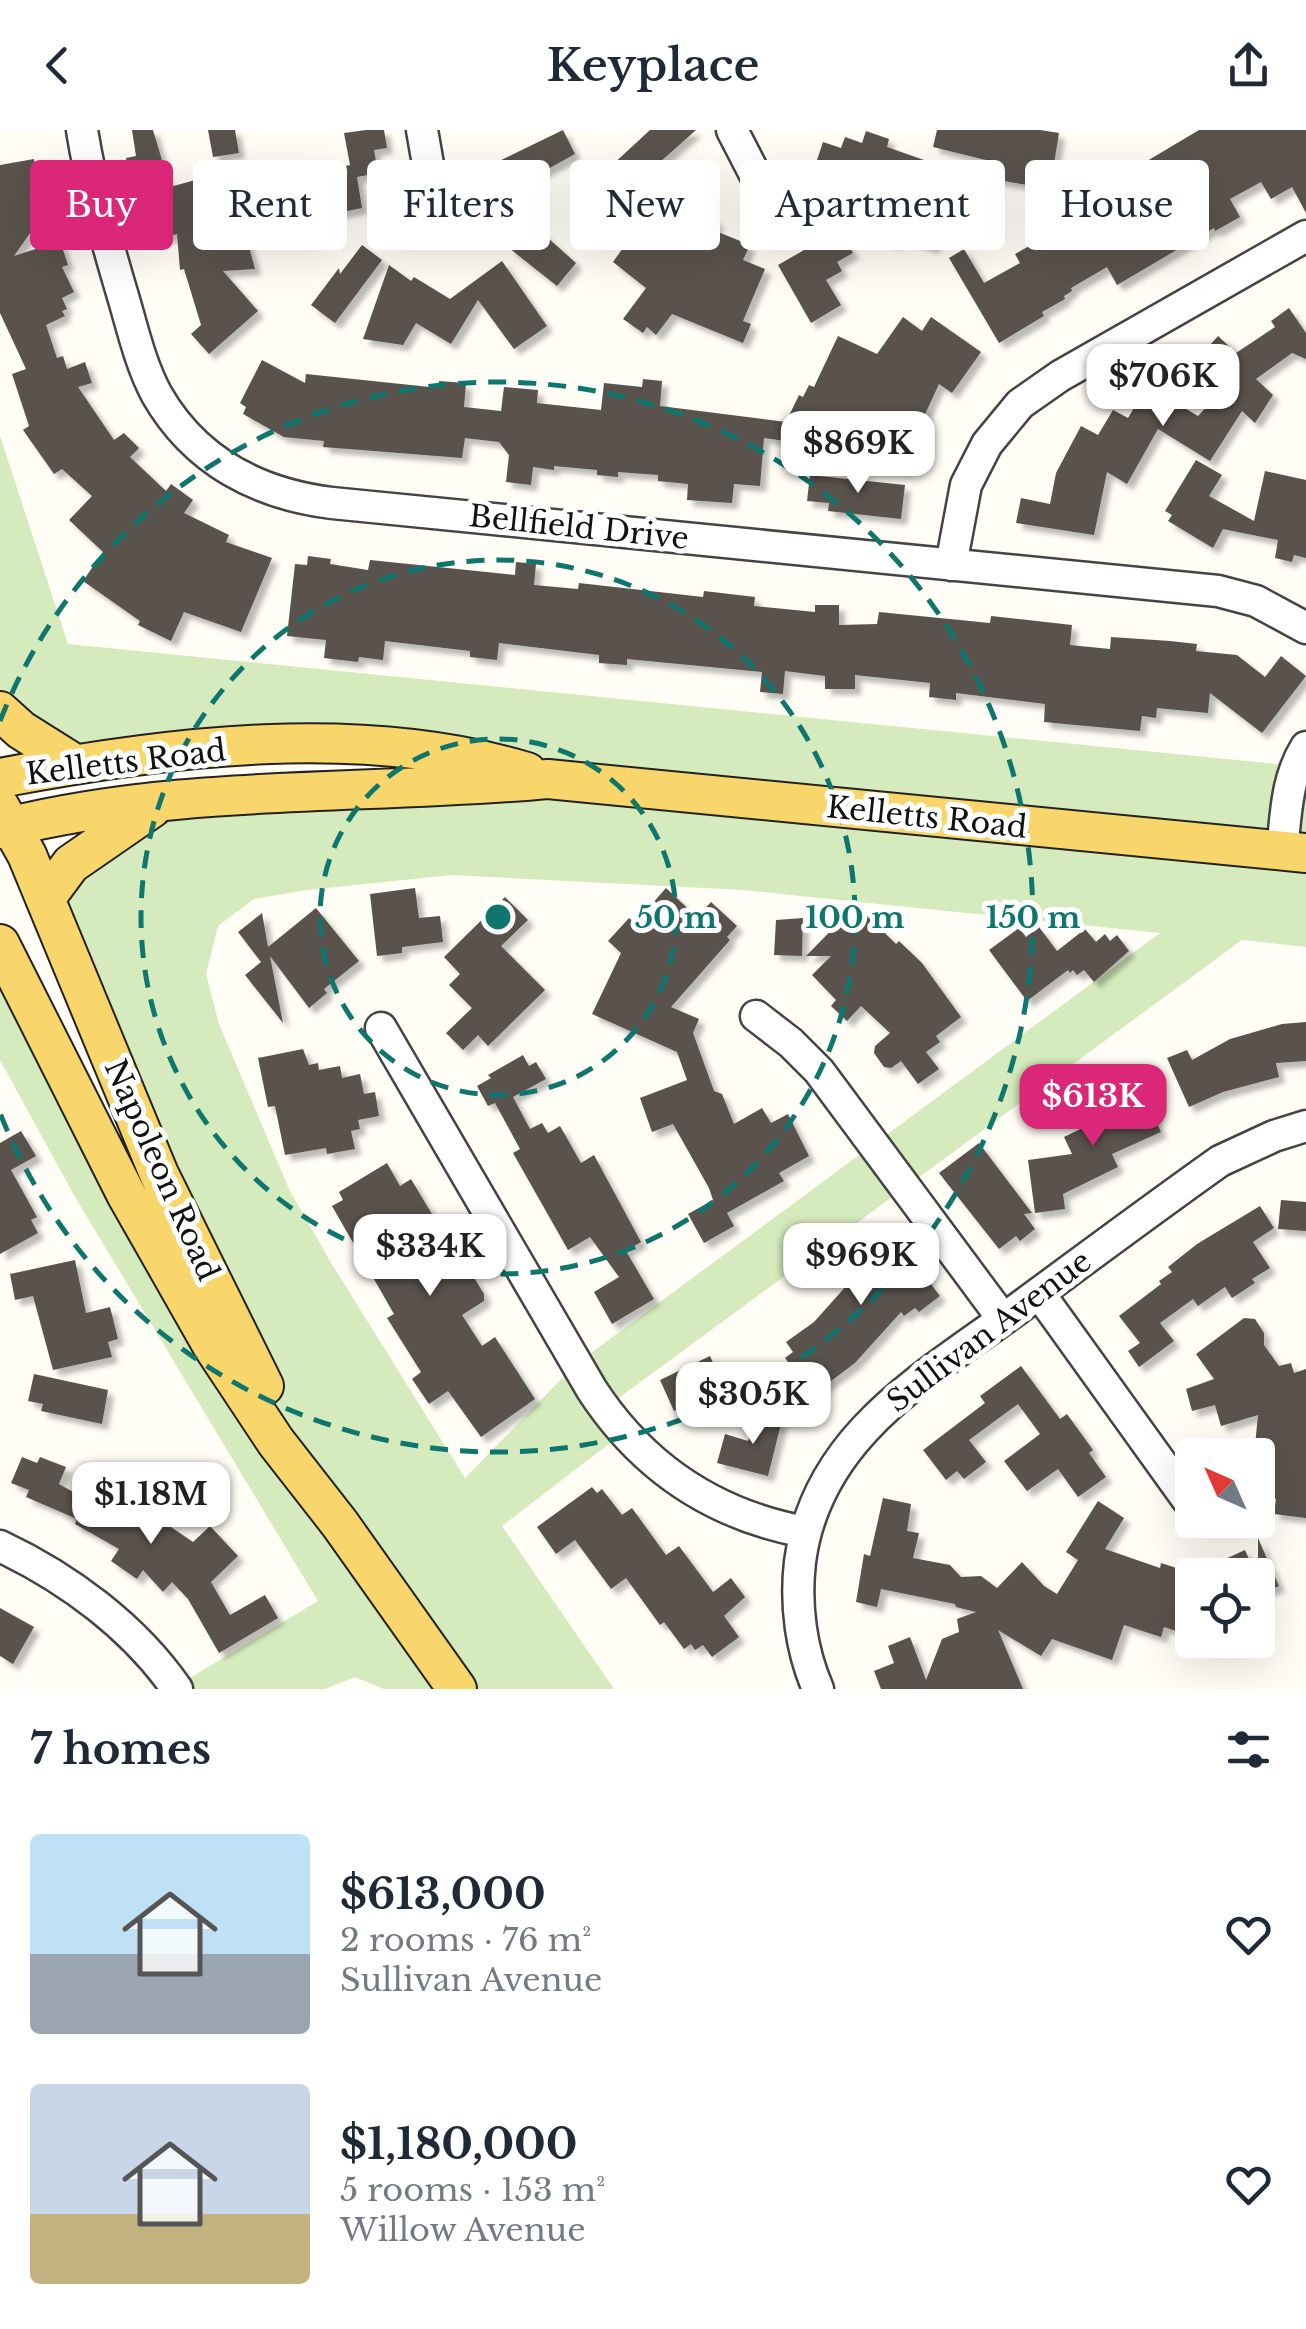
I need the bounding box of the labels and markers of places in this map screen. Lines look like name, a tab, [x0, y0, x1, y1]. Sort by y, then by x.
pin: $706K	[1093, 344, 1233, 429]
pin: $869K	[788, 411, 928, 496]
centre of rings	[480, 899, 516, 935]
pin: $613K	[1023, 1064, 1163, 1149]
pin: $334K	[360, 1214, 500, 1299]
pin: $969K	[791, 1223, 931, 1308]
pin: $305K	[683, 1362, 823, 1447]
pin: $1.18M	[70, 1462, 232, 1547]

